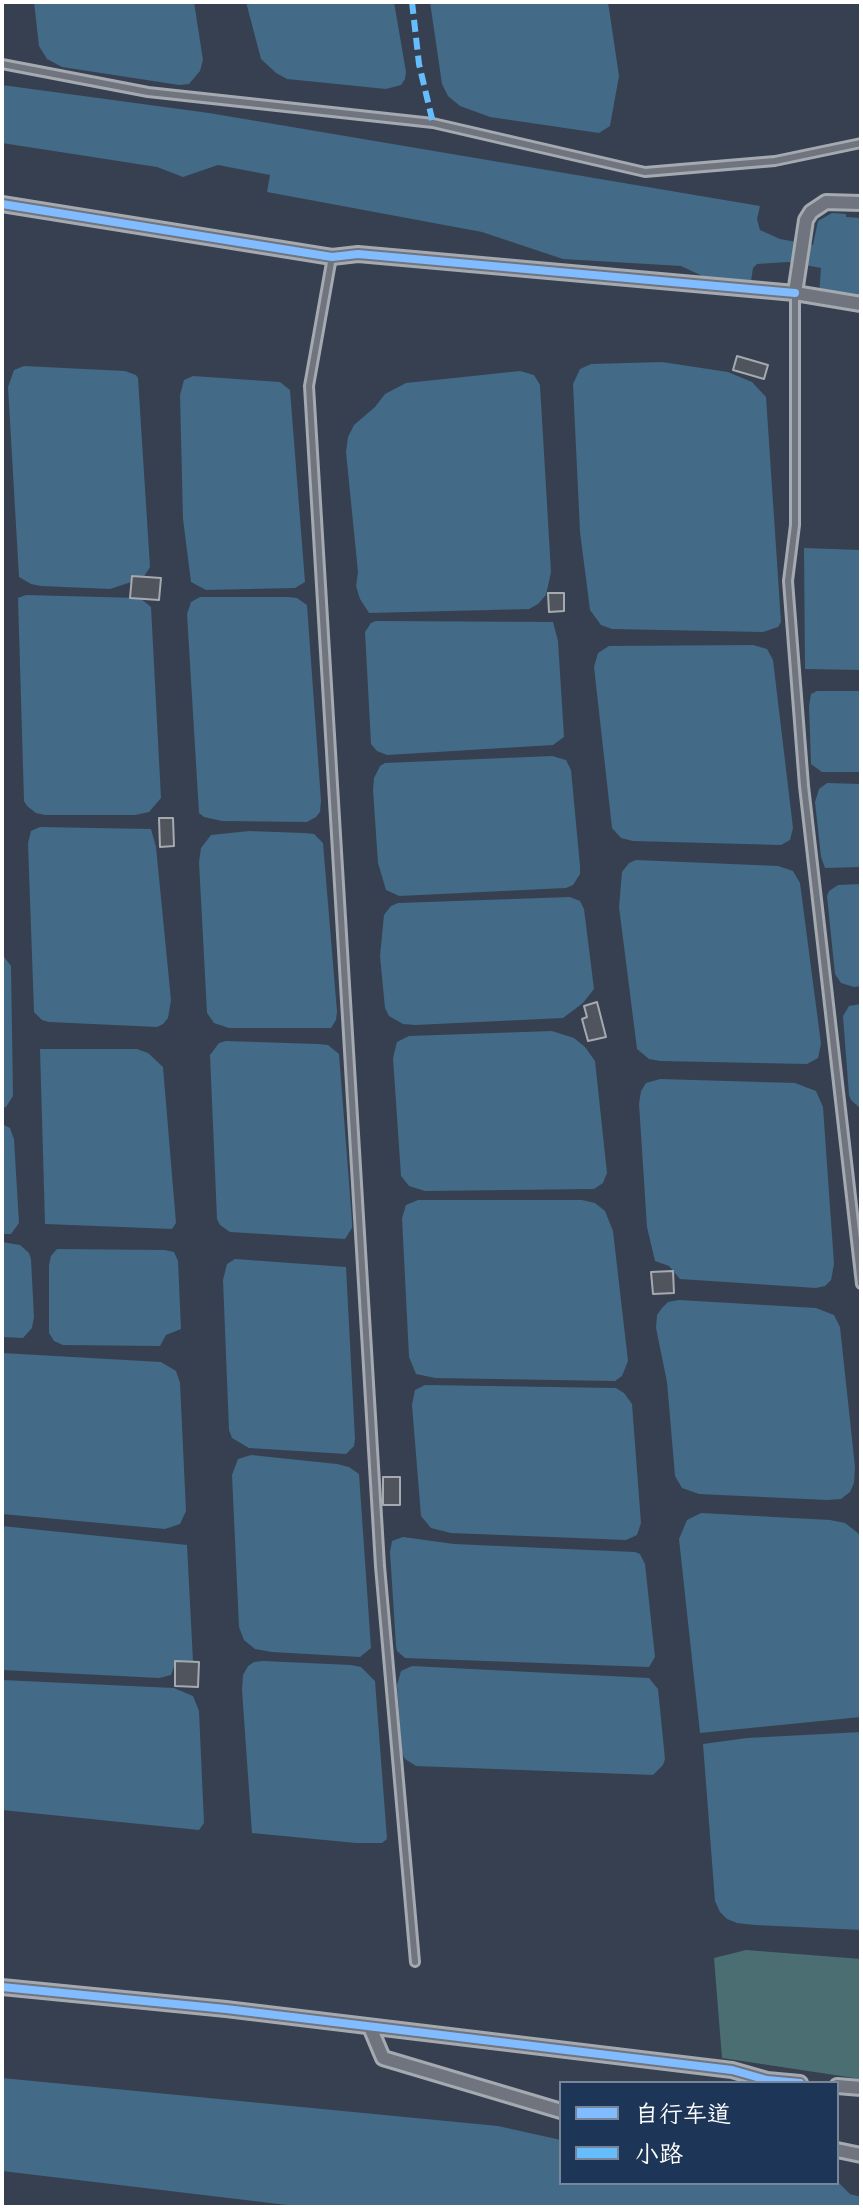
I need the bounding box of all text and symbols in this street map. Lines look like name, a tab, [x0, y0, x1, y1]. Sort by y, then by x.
legend	[559, 2081, 839, 2185]
text: 自行车道	[635, 2098, 731, 2128]
text: 小路	[635, 2138, 683, 2168]

